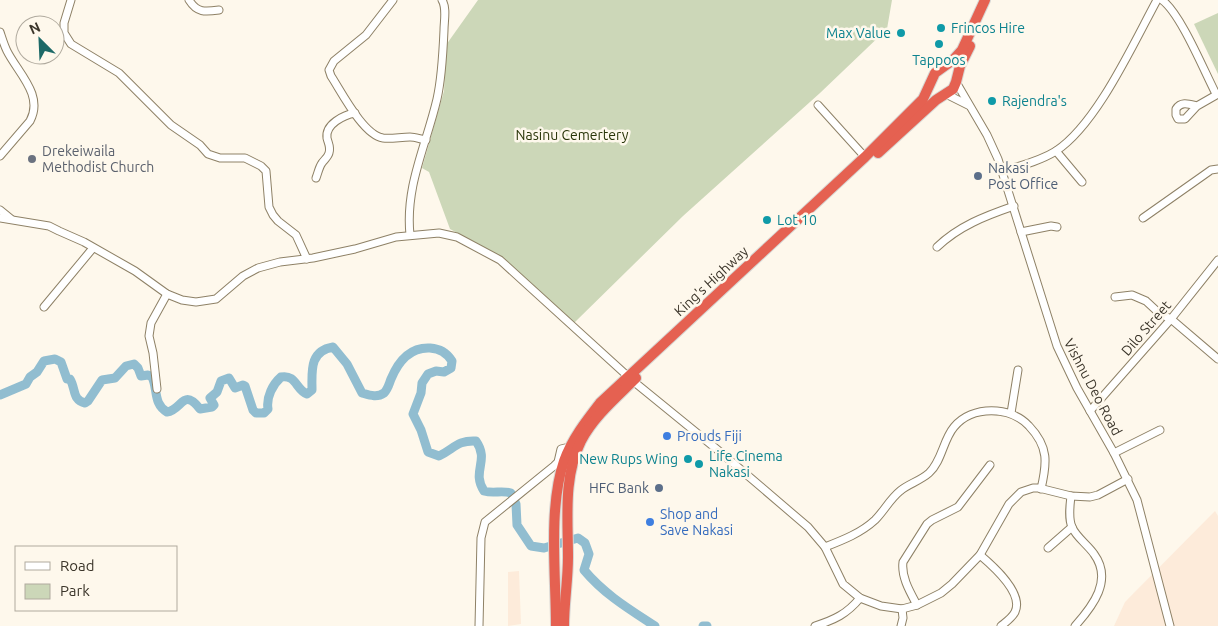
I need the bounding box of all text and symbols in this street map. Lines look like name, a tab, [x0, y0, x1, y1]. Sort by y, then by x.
north arrow	[15, 15, 65, 65]
text: N	[27, 19, 43, 38]
place label: Frincos Hire	[951, 20, 1025, 36]
marker: Frincos Hire	[935, 22, 947, 34]
place label: Max Value	[826, 25, 891, 41]
marker: Max Value	[895, 27, 907, 39]
marker: Tappoos	[933, 38, 945, 50]
place label: Tappoos	[912, 52, 966, 68]
place label: Rajendra's	[1002, 93, 1067, 109]
marker: Rajendra's	[986, 95, 998, 107]
park label: Nasinu Cemertery	[516, 127, 629, 143]
place label: Drekeiwaila Methodist Church	[42, 143, 154, 175]
marker: Drekeiwaila Methodist Church	[26, 153, 38, 165]
place label: Nakasi Post Office	[988, 160, 1058, 192]
marker: Nakasi Post Office	[972, 170, 984, 182]
place label: Lot 10	[777, 212, 817, 228]
marker: Lot 10	[761, 214, 773, 226]
street label: King's Highway	[671, 243, 751, 319]
street label: Dilo Street	[1118, 297, 1174, 359]
street label: Vishnu Deo Road	[1061, 336, 1125, 438]
place label: Prouds Fiji	[677, 428, 742, 444]
marker: Prouds Fiji	[661, 430, 673, 442]
place label: Life Cinema Nakasi	[709, 448, 783, 480]
place label: New Rups Wing	[579, 451, 678, 467]
marker: New Rups Wing	[682, 453, 694, 465]
marker: Life Cinema Nakasi	[693, 458, 705, 470]
place label: HFC Bank	[589, 480, 649, 496]
marker: HFC Bank	[653, 482, 665, 494]
place label: Shop and Save Nakasi	[660, 506, 733, 538]
marker: Shop and Save Nakasi	[644, 516, 656, 528]
legend	[15, 546, 178, 611]
text: Road	[60, 557, 95, 574]
text: Park	[60, 582, 90, 599]

